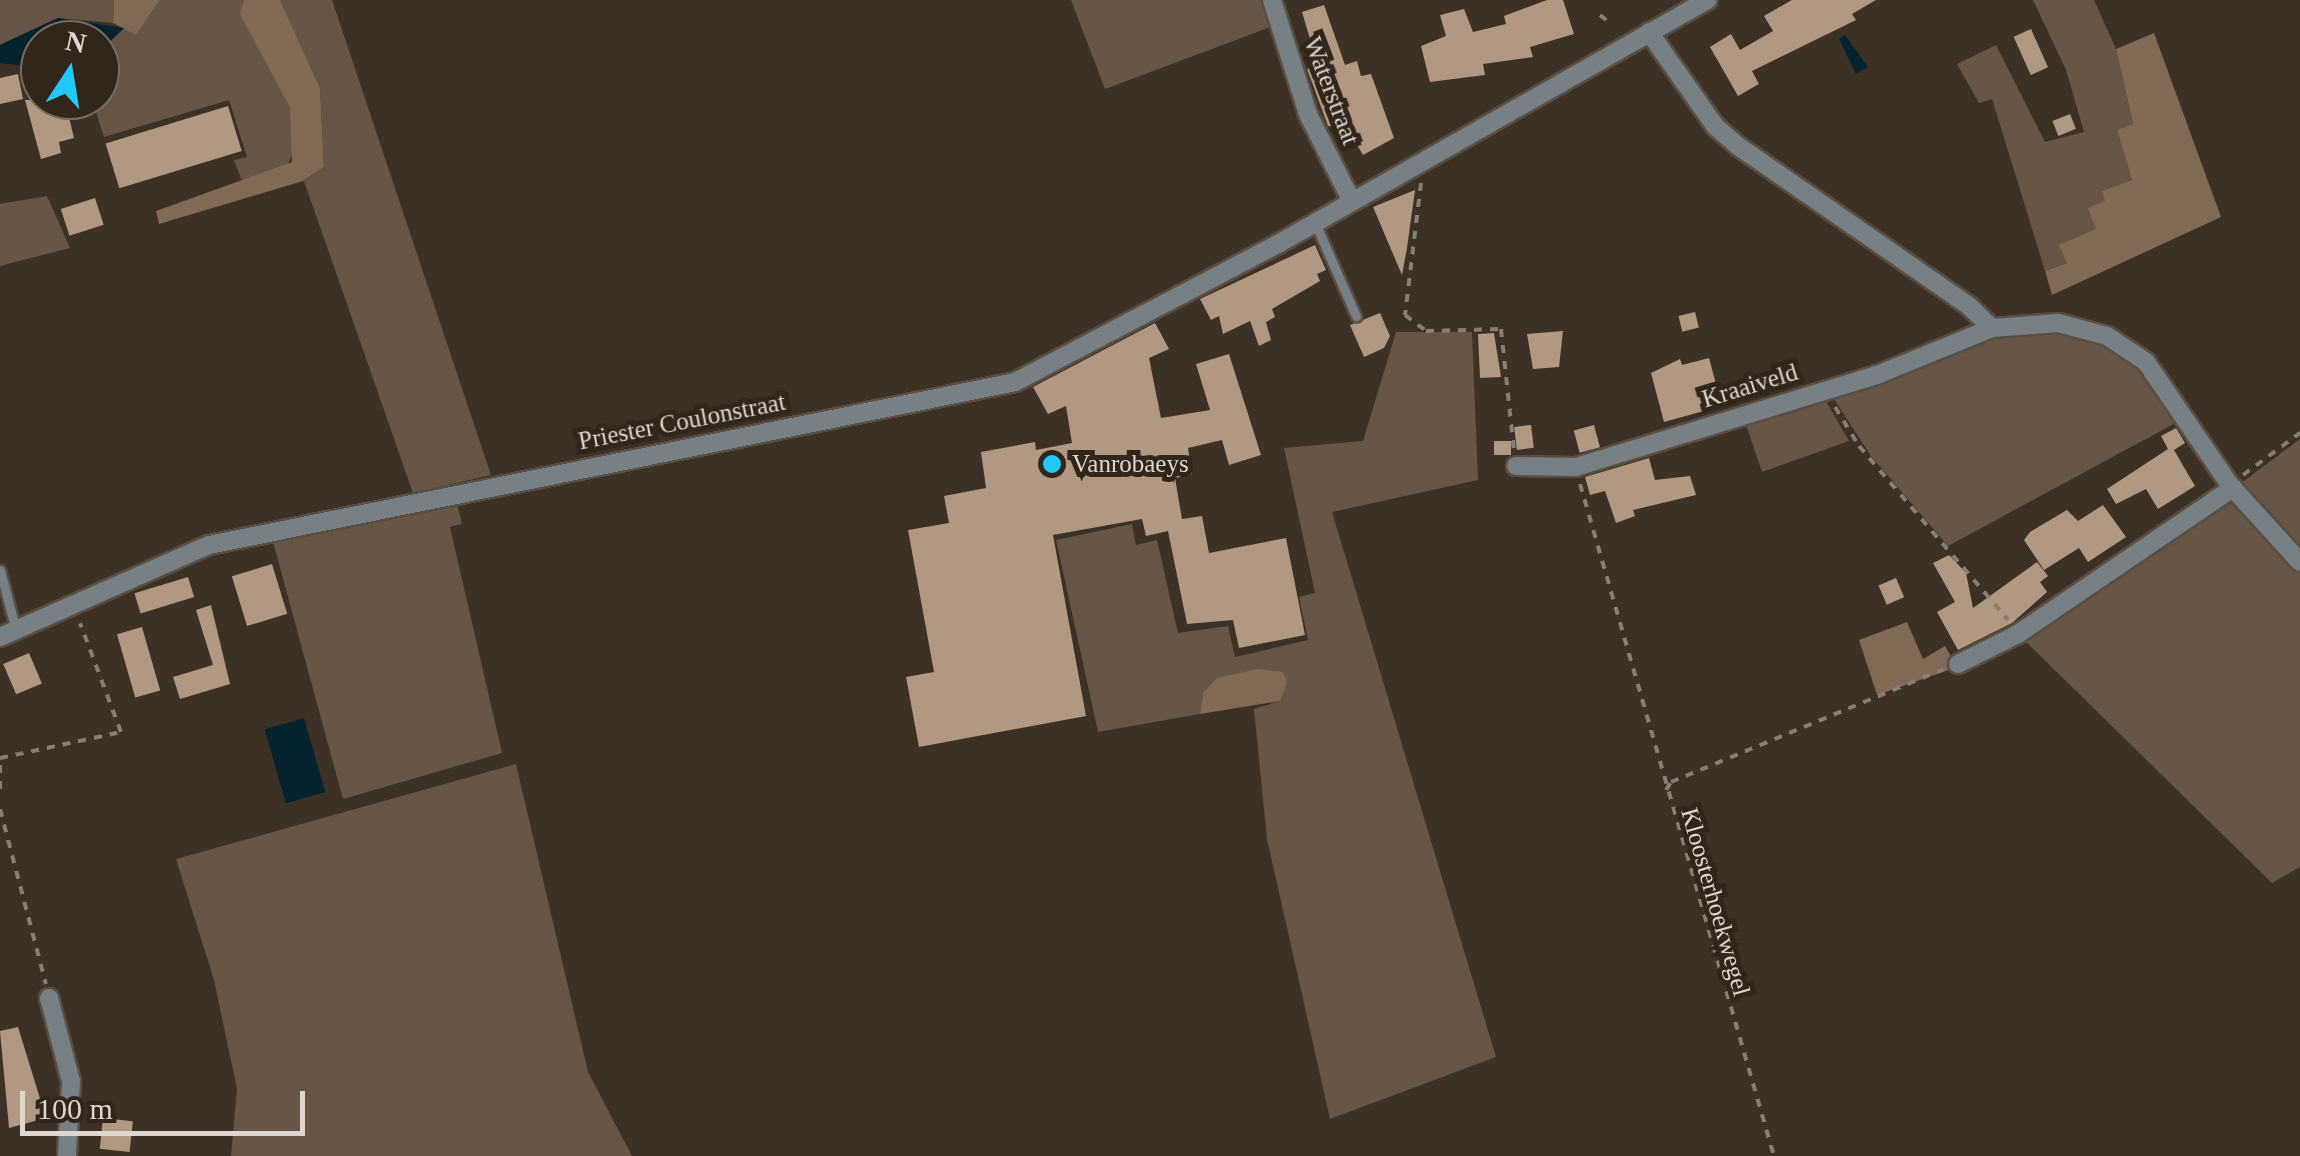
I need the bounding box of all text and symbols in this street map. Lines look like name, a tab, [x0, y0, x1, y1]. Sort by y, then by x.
north arrow	[20, 20, 120, 120]
text: N	[63, 25, 89, 59]
street label: Waterstraat	[1297, 33, 1365, 149]
street label: Kraaiveld	[1698, 357, 1802, 415]
street label: Priester Coulonstraat	[576, 387, 788, 457]
place label: Vanrobaeys	[1072, 449, 1189, 479]
marker: Vanrobaeys	[1041, 453, 1063, 475]
street label: Kloosterhoekwegel	[1674, 804, 1756, 1000]
scale bar	[25, 1071, 310, 1133]
text: 100 m	[37, 1092, 113, 1125]

